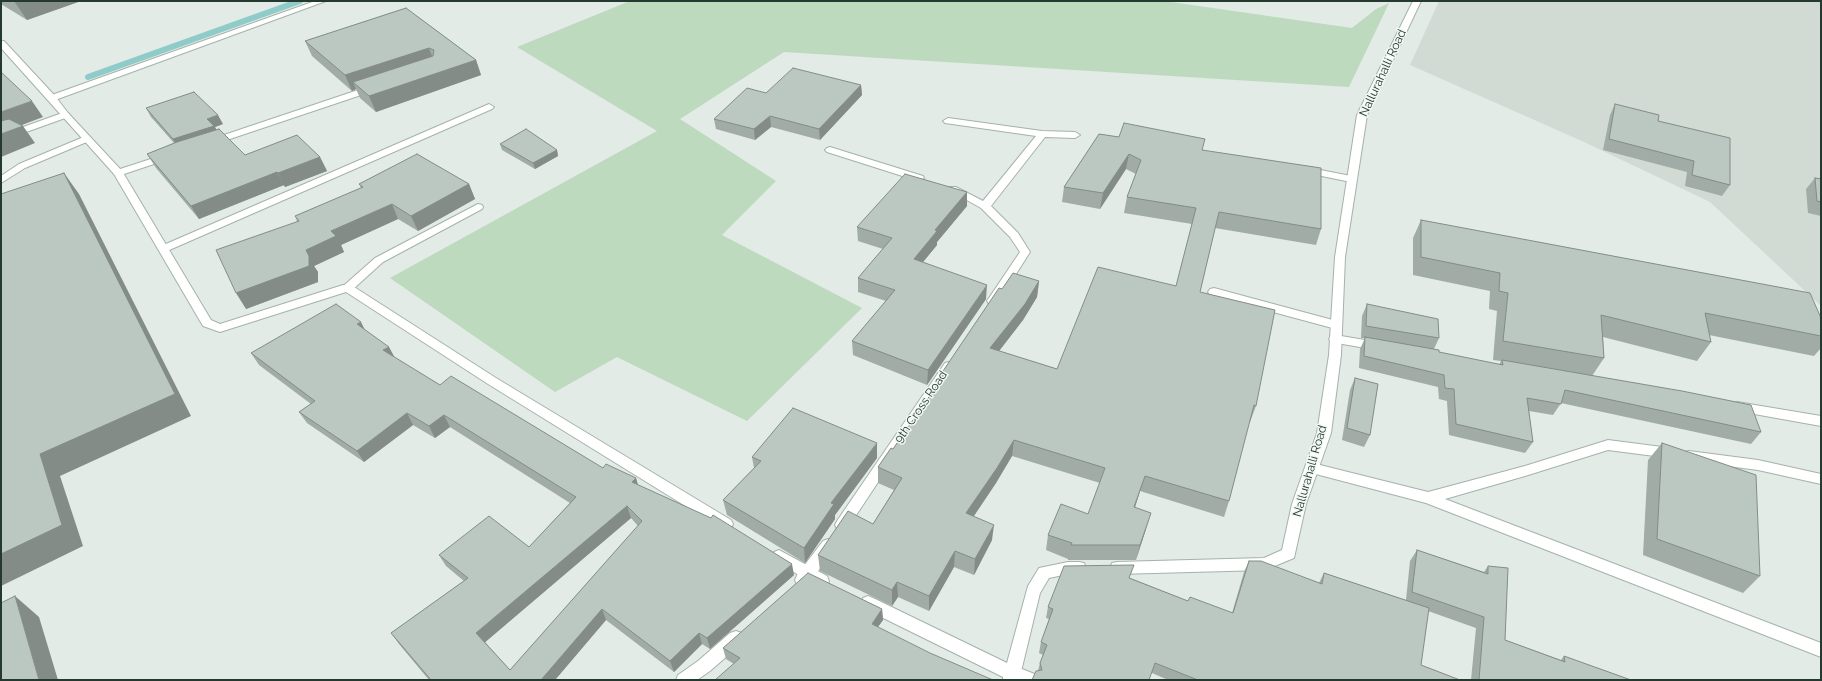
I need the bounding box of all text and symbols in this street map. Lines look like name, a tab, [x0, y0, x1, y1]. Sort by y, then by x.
street label: Nallurahalli Road	[1356, 27, 1410, 119]
street label: 9th Cross Road	[892, 368, 950, 446]
street label: Nallurahalli Road	[1290, 424, 1330, 518]

